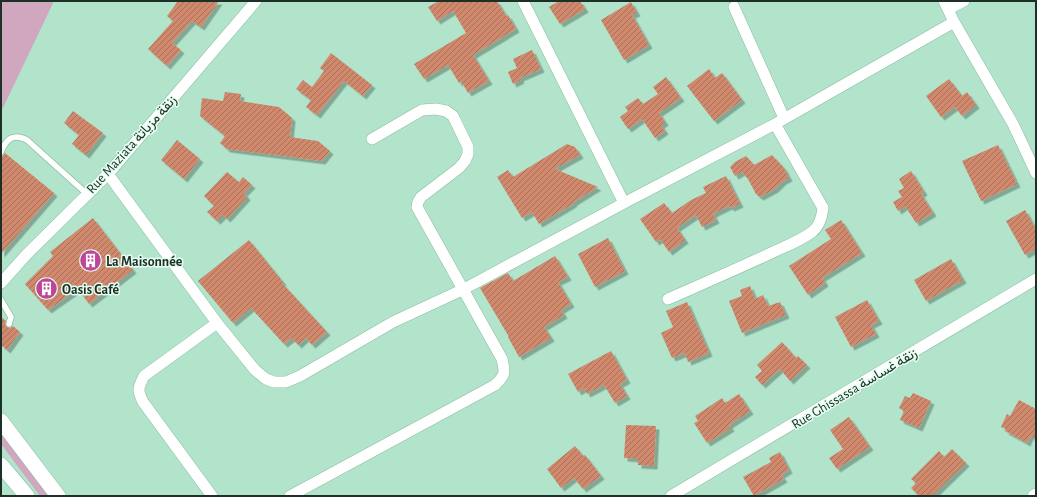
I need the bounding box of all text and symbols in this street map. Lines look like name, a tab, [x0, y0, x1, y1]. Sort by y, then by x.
street label: Rue Maziata زنقة مزياتة	[84, 93, 180, 197]
building icon: La Maisonnée	[78, 248, 104, 274]
place label: La Maisonnée	[106, 255, 183, 269]
building icon: Oasis Café	[34, 276, 60, 302]
place label: Oasis Café	[62, 283, 119, 297]
street label: Rue Ghissassa زنقة غساسة	[789, 346, 920, 433]

